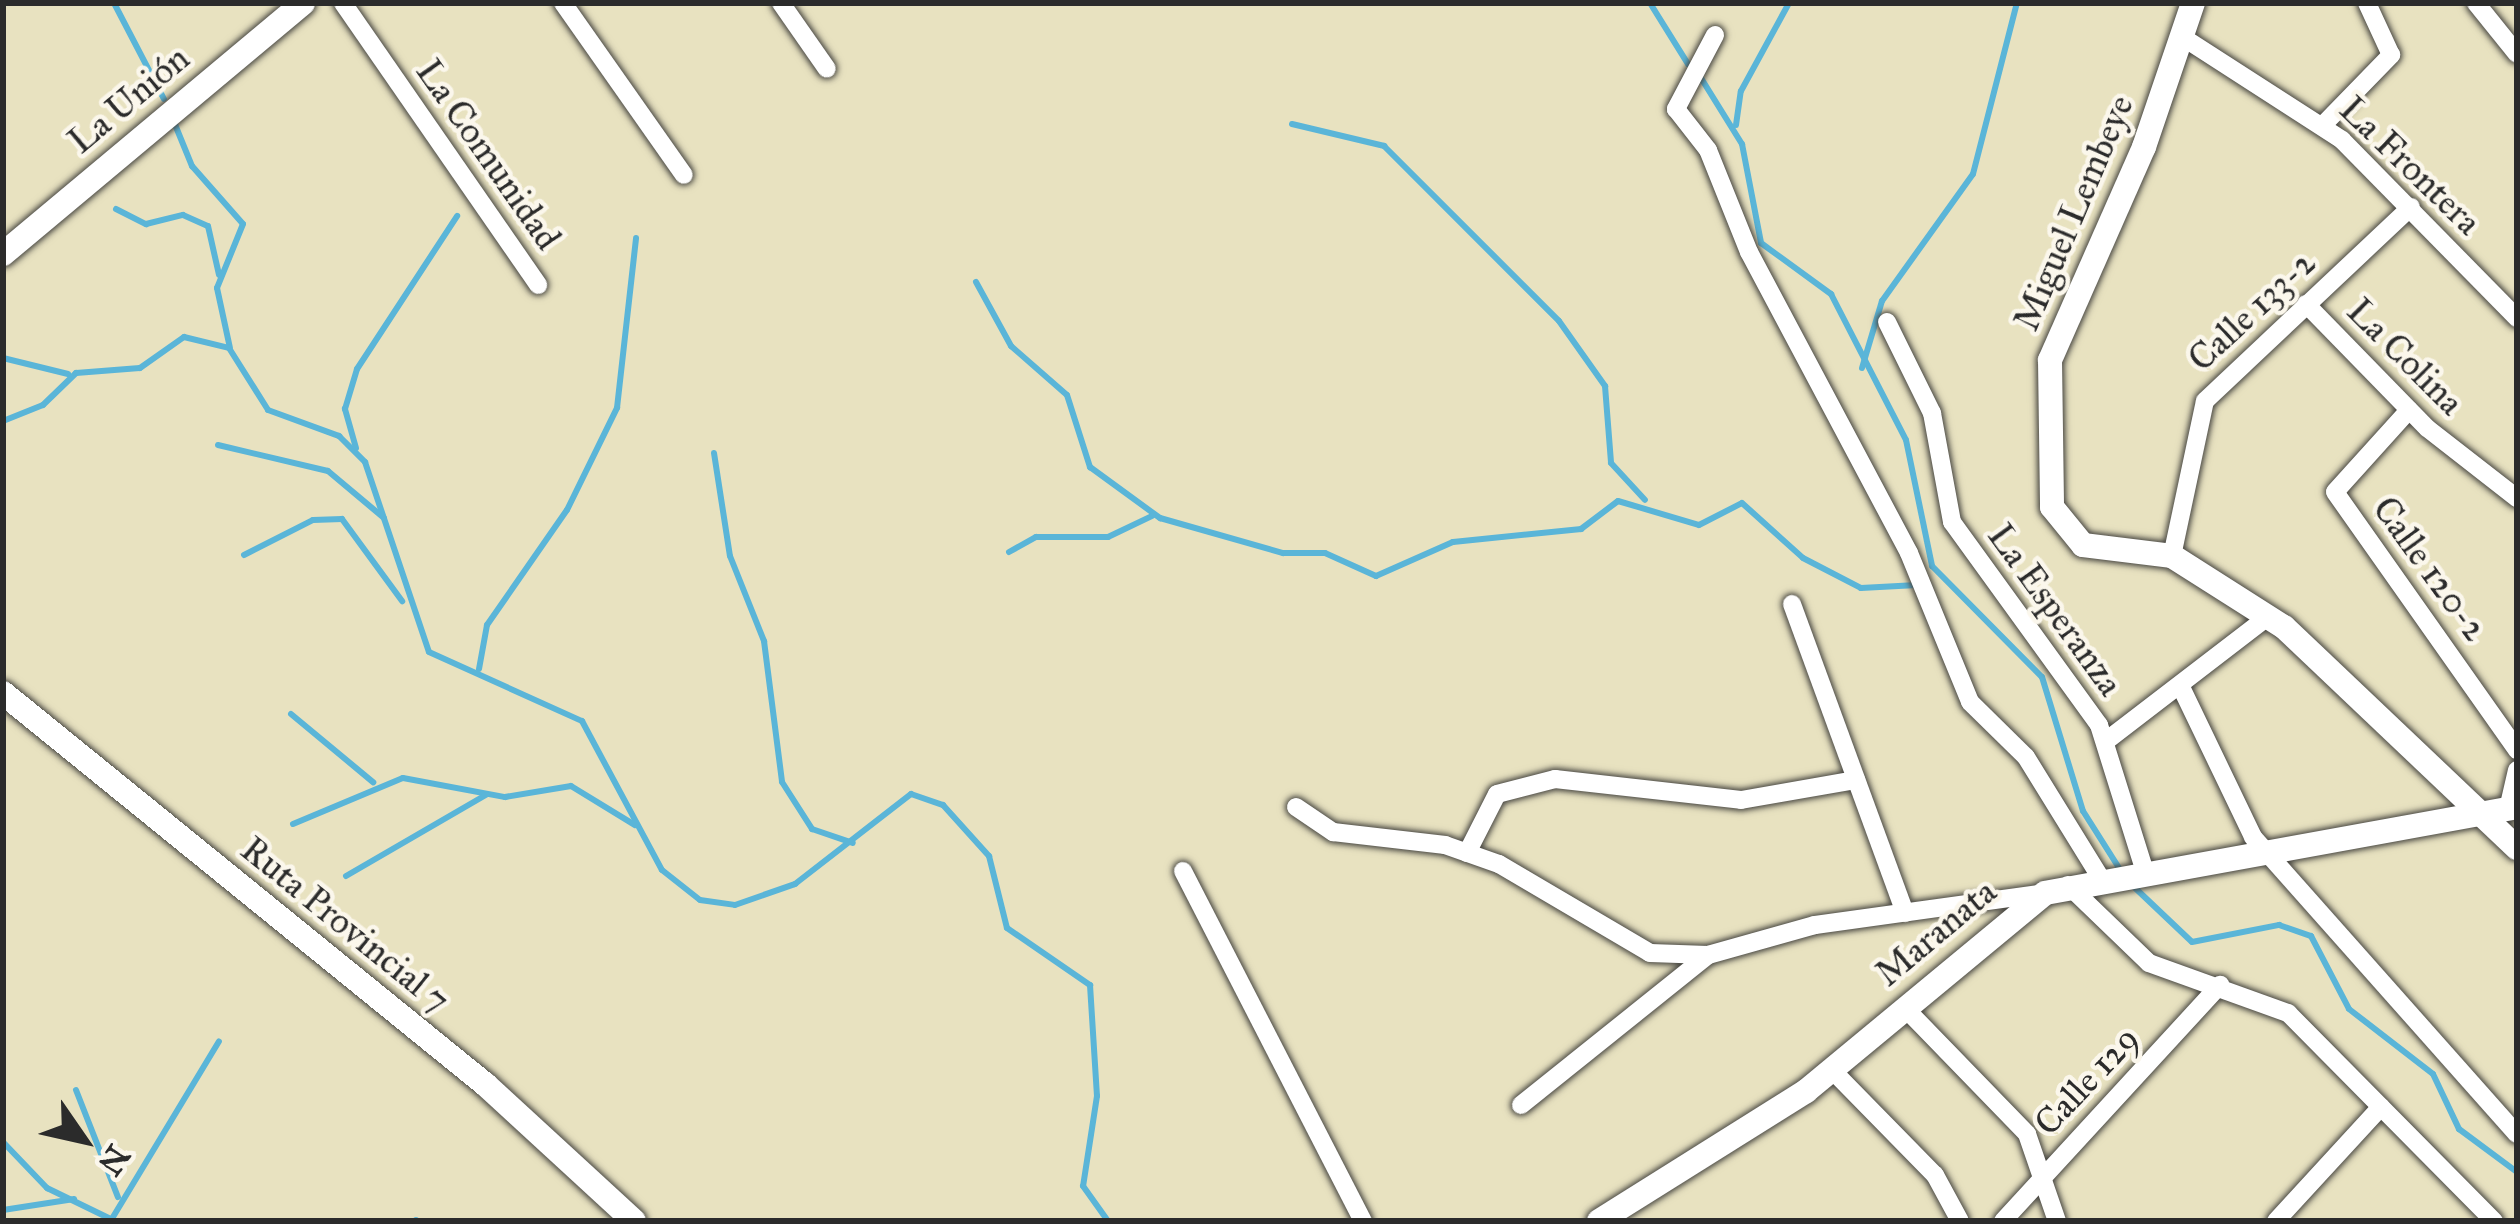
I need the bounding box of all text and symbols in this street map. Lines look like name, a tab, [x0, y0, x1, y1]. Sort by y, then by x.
street label: La Unión	[60, 37, 198, 163]
street label: La Comunidad	[407, 52, 569, 258]
street label: La Frontera	[2330, 88, 2490, 244]
street label: Miguel Lembeye	[2005, 89, 2143, 337]
street label: Calle 133-2	[2180, 242, 2324, 380]
street label: La Colina	[2338, 290, 2472, 424]
street label: Calle 120-2	[2363, 489, 2497, 649]
street label: La Esperanza	[1978, 516, 2132, 704]
street label: Ruta Provincial 7	[232, 828, 458, 1022]
street label: Maranata	[1867, 870, 2005, 996]
street label: Calle 129	[2026, 1018, 2148, 1144]
north arrow	[24, 1080, 144, 1200]
text: N	[89, 1137, 138, 1183]

